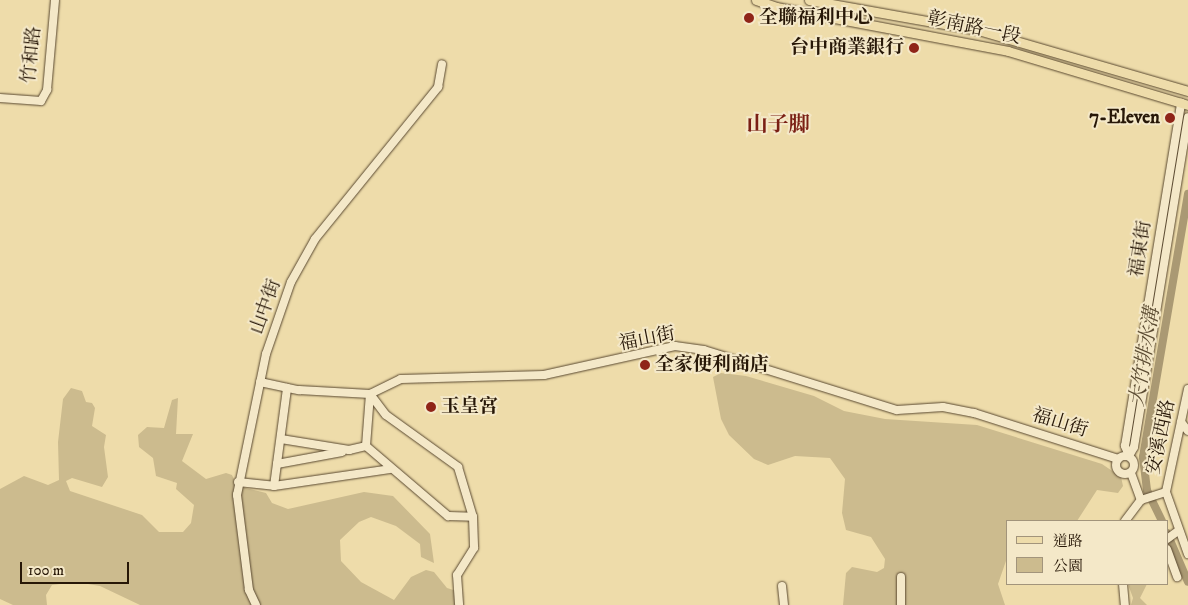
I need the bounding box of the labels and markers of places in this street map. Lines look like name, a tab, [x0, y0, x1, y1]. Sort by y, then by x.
place label: 全聯福利中心	[759, 7, 873, 29]
marker: 全聯福利中心	[743, 12, 755, 24]
place label: 台中商業銀行	[790, 37, 904, 59]
marker: 台中商業銀行	[908, 42, 920, 54]
place label: 7-Eleven	[1089, 107, 1160, 129]
marker: 7-Eleven	[1164, 112, 1176, 124]
place label: 全家便利商店	[655, 354, 769, 376]
marker: 全家便利商店	[639, 359, 651, 371]
place label: 玉皇宮	[441, 396, 498, 418]
marker: 玉皇宮	[425, 401, 437, 413]

